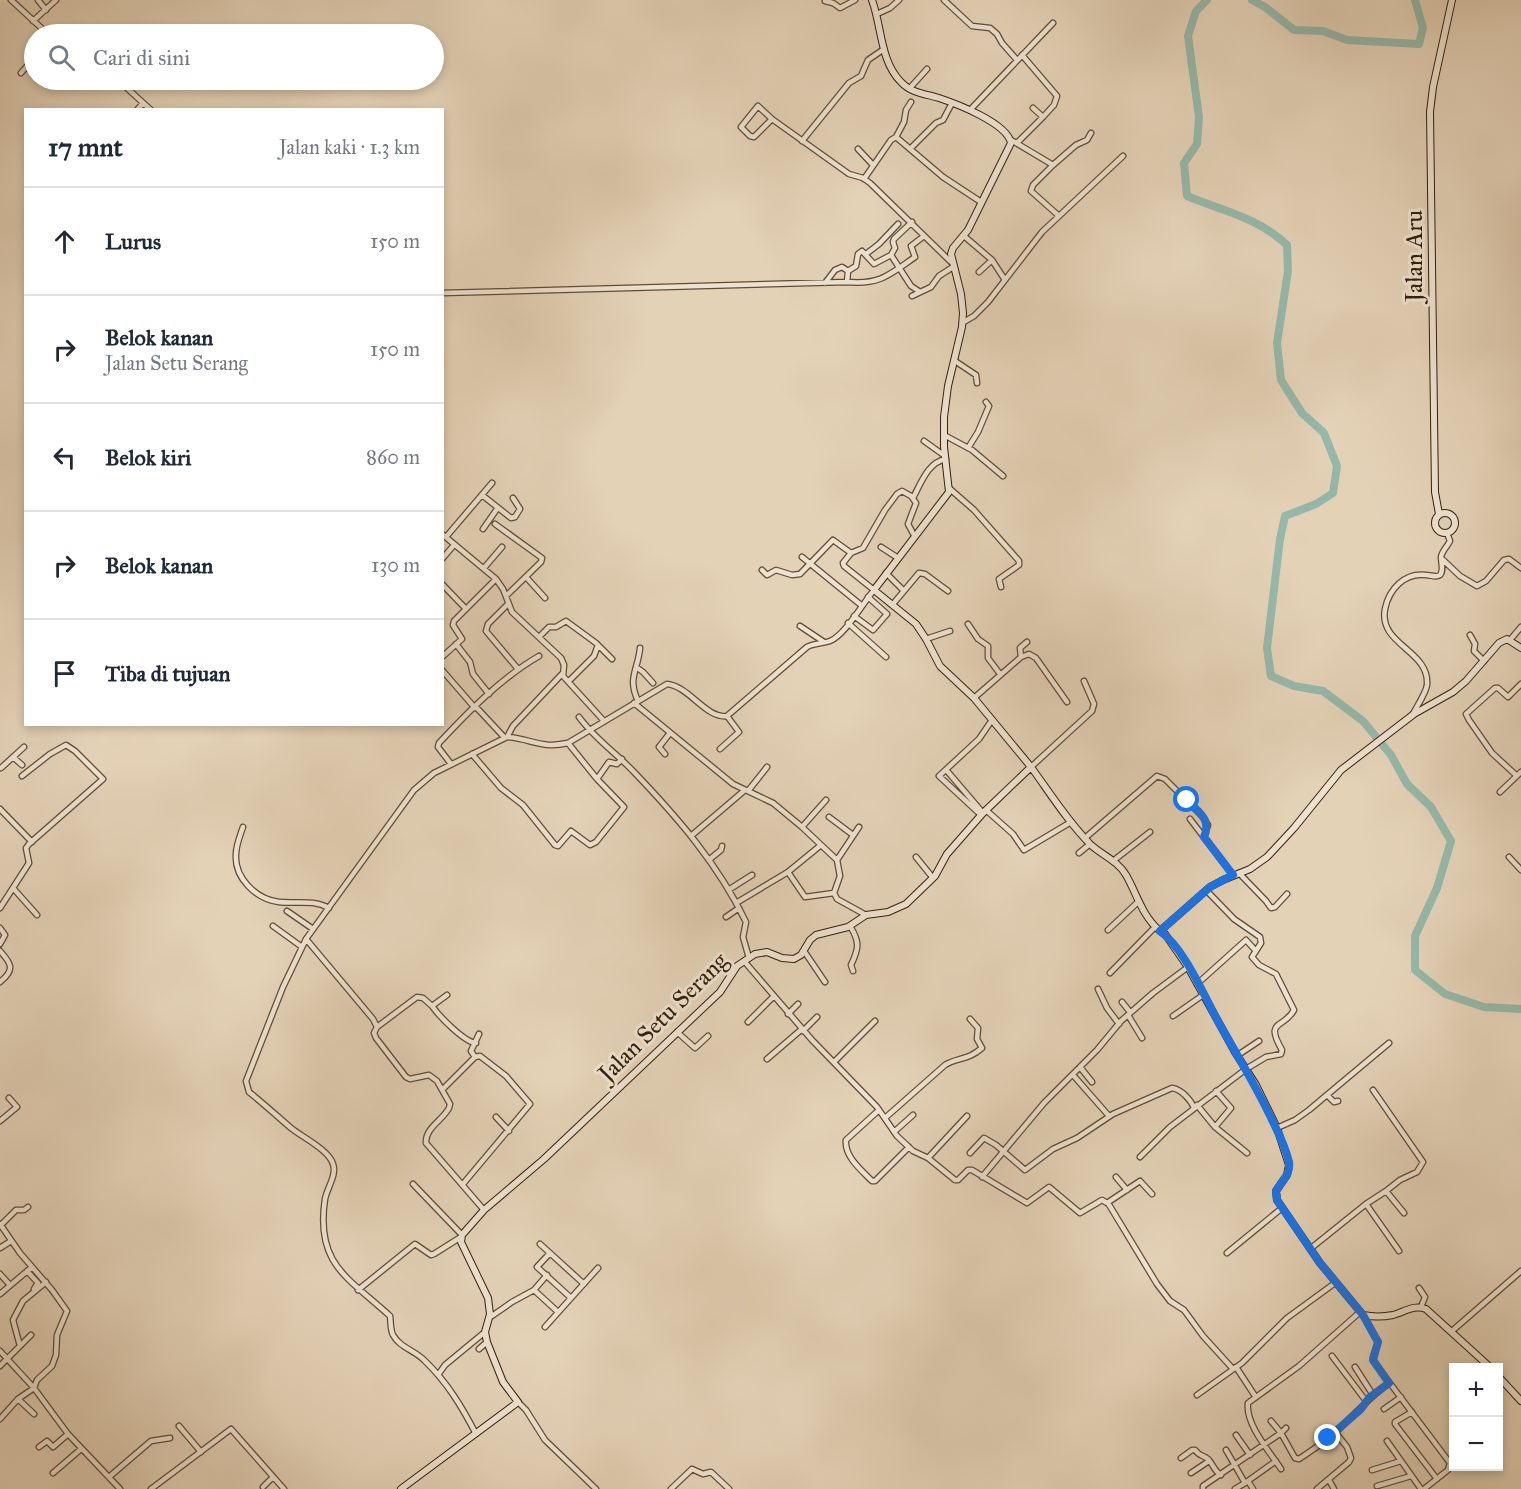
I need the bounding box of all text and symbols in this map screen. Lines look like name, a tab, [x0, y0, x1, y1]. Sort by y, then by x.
search box	[24, 24, 444, 90]
icon: search	[45, 41, 78, 74]
text: Cari di sini	[93, 44, 190, 71]
text: 17 mnt	[48, 131, 123, 163]
text: Jalan kaki · 1.3 km	[279, 135, 420, 159]
street label: Jalan Aru	[1399, 210, 1429, 305]
icon: ahead	[48, 225, 81, 258]
text: Lurus	[105, 228, 161, 255]
text: 150 m	[370, 229, 420, 253]
text: Belok kanan	[105, 324, 213, 351]
icon: right	[48, 333, 81, 366]
text: 150 m	[370, 337, 420, 361]
text: Jalan Setu Serang	[105, 351, 248, 375]
icon: left	[48, 441, 81, 474]
text: Belok kiri	[105, 444, 191, 471]
text: 860 m	[366, 445, 420, 469]
icon: right	[48, 549, 81, 582]
text: Belok kanan	[105, 552, 213, 579]
text: 130 m	[371, 553, 420, 577]
icon: arrive	[48, 657, 81, 690]
text: Tiba di tujuan	[105, 660, 230, 687]
route start	[1173, 786, 1199, 812]
street label: Jalan Setu Serang	[590, 945, 735, 1090]
map controls	[1449, 1363, 1503, 1471]
button: +	[1449, 1363, 1503, 1417]
button: −	[1449, 1417, 1503, 1471]
route end	[1314, 1424, 1340, 1450]

